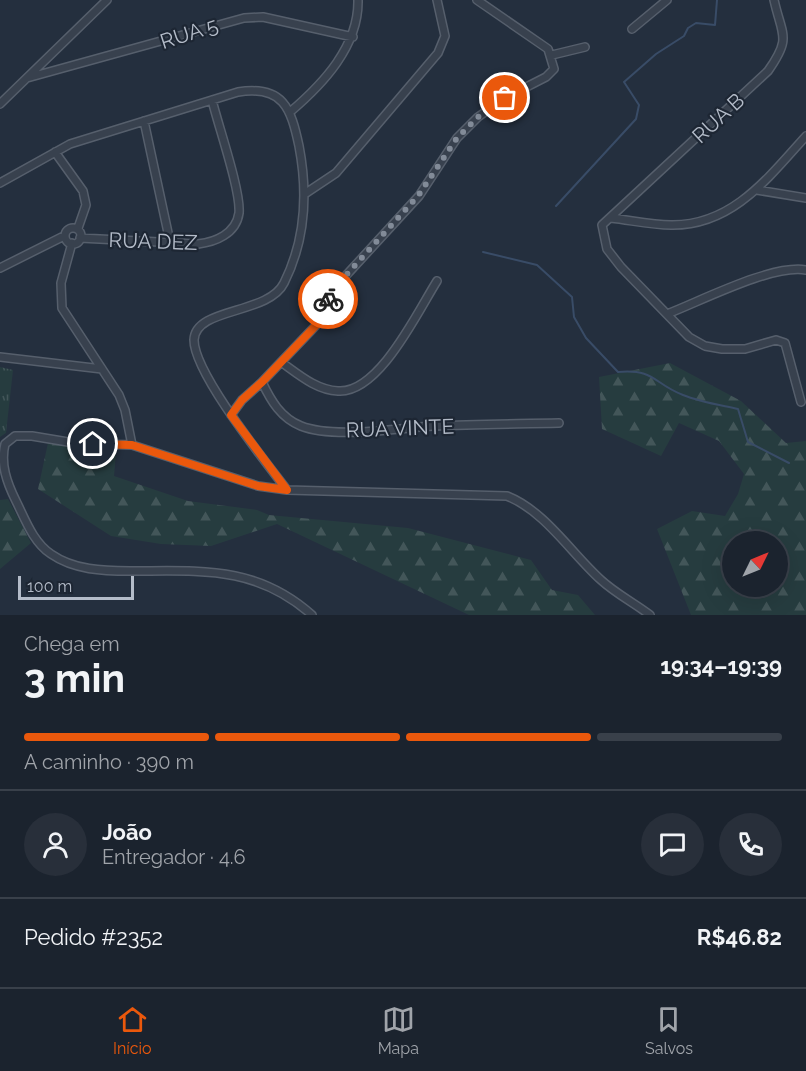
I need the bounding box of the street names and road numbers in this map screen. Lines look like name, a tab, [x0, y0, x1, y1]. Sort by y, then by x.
street label: RUA 5	[157, 12, 221, 54]
street label: RUA B	[687, 88, 749, 148]
street label: RUA DEZ	[108, 227, 198, 255]
street label: RUA VINTE	[345, 414, 455, 442]

